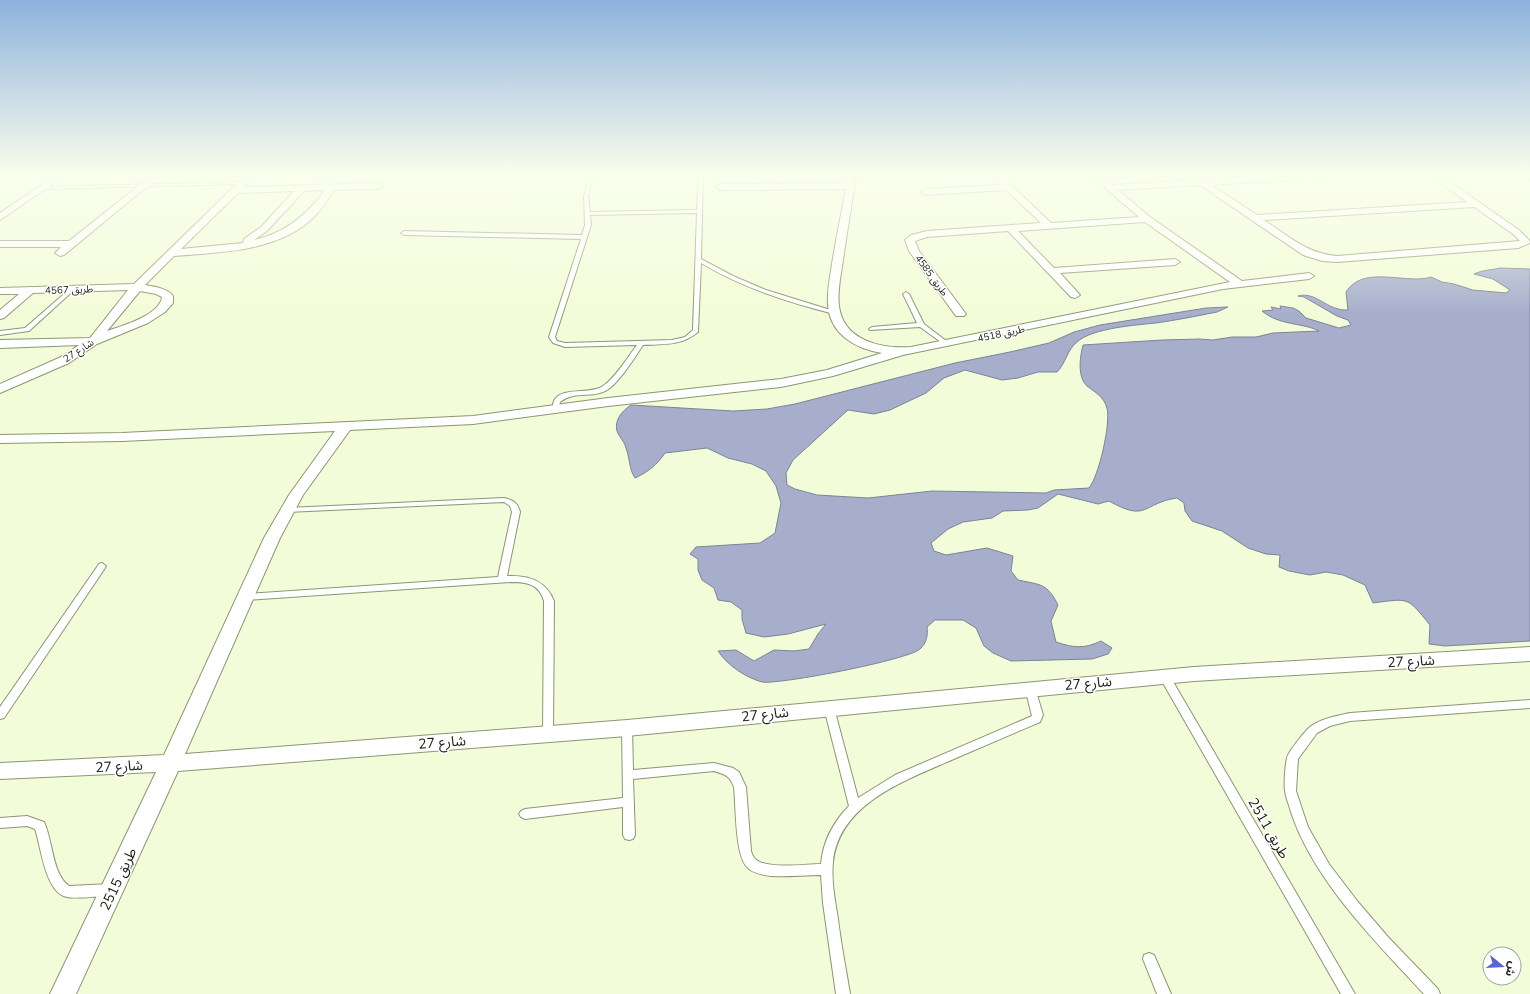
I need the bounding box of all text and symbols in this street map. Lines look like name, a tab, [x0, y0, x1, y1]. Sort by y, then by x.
street label: طريق 4585	[911, 252, 951, 299]
street label: طريق 4567	[45, 282, 94, 298]
street label: طريق 4518	[976, 322, 1026, 346]
street label: شارع 27	[60, 336, 97, 366]
street label: شارع 27	[1387, 651, 1435, 673]
street label: شارع 27	[1063, 672, 1113, 696]
street label: شارع 27	[740, 703, 790, 727]
street label: شارع 27	[418, 731, 467, 755]
street label: شارع 27	[95, 756, 143, 778]
street label: طريق 2511	[1244, 794, 1294, 862]
street label: طريق 2515	[96, 845, 141, 914]
north arrow	[1482, 946, 1522, 986]
text: ش	[1502, 959, 1520, 978]

